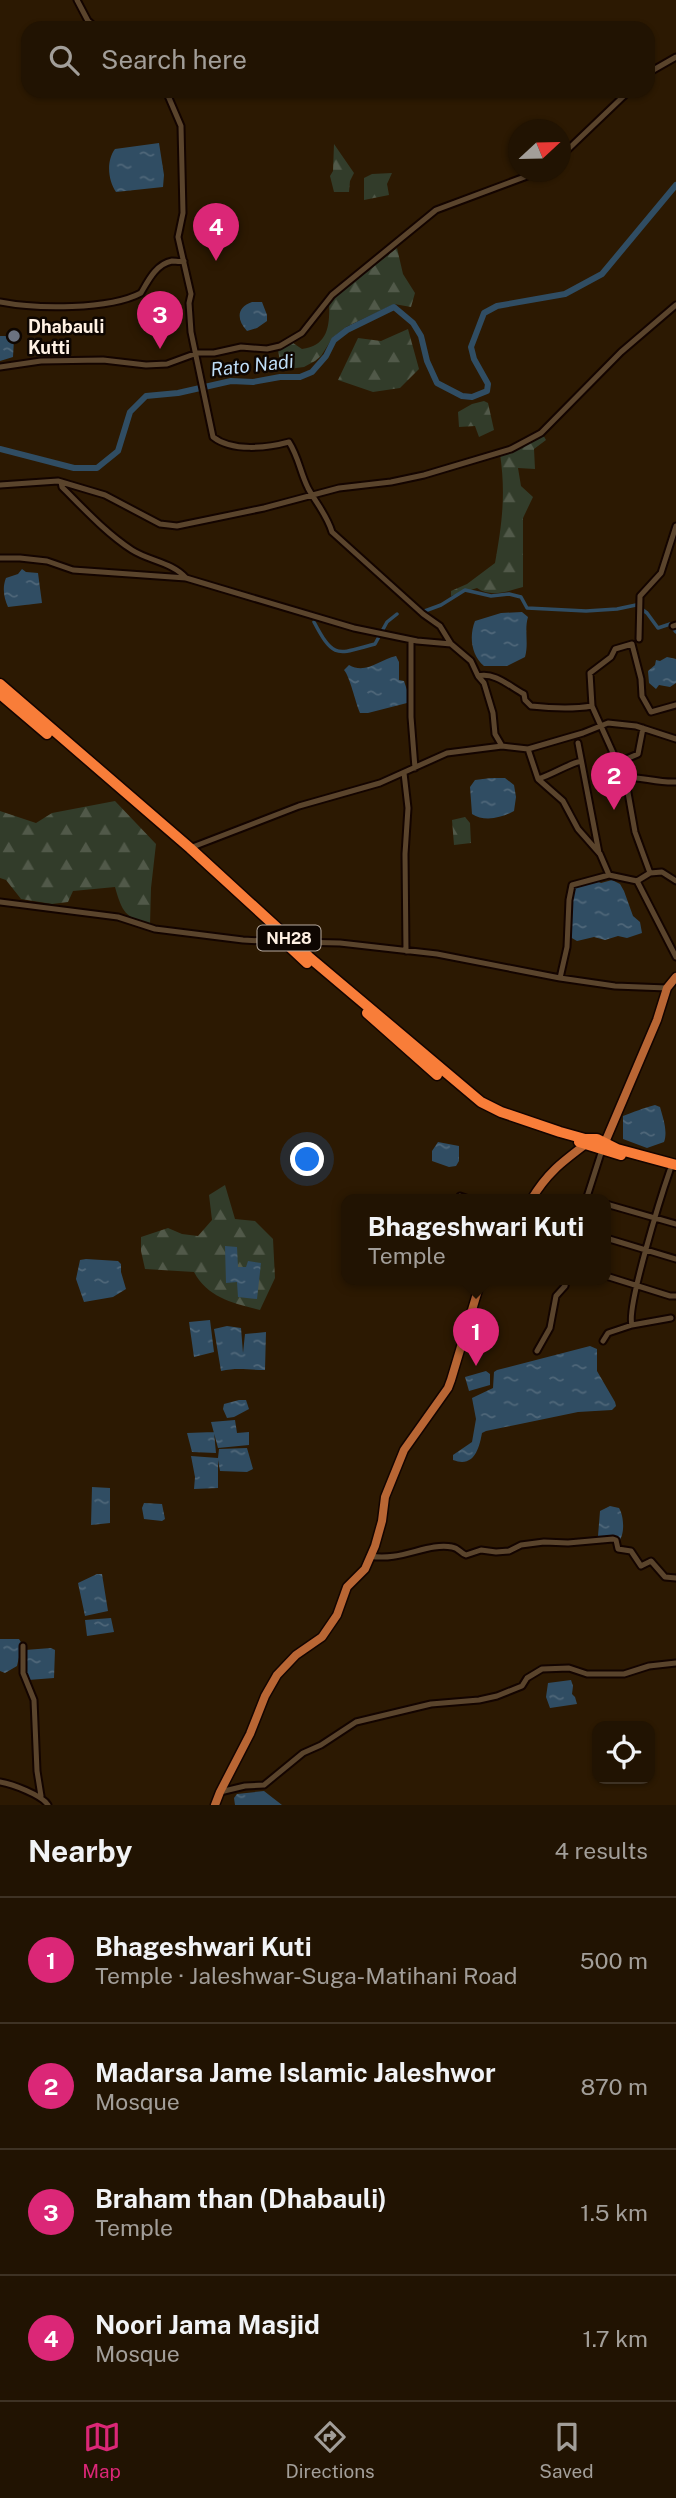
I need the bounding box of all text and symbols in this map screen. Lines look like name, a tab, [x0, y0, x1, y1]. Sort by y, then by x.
search box	[21, 21, 655, 98]
icon: search	[45, 41, 83, 79]
text: Search here	[101, 44, 247, 75]
north arrow	[508, 119, 571, 182]
pin: 4	[193, 203, 239, 261]
pin: 3	[137, 291, 183, 349]
place label: Dhabauli Kutti	[28, 316, 104, 358]
marker: Dhabauli Kutti	[6, 328, 22, 344]
water label: Rato Nadi	[209, 350, 295, 380]
pin: 2	[591, 752, 637, 810]
road number: NH28	[258, 926, 320, 950]
your location	[290, 1142, 324, 1176]
popup	[341, 1194, 611, 1285]
text: Bhageshwari Kuti	[368, 1211, 584, 1242]
text: Temple	[368, 1242, 446, 1269]
pin: 1	[453, 1308, 499, 1366]
map controls	[592, 1721, 655, 1784]
button: locate	[592, 1721, 655, 1784]
text: Nearby	[28, 1833, 132, 1869]
text: 4 results	[554, 1837, 648, 1864]
text: Bhageshwari Kuti	[95, 1931, 312, 1962]
text: 1	[46, 1947, 56, 1974]
text: 500 m	[580, 1947, 648, 1974]
text: Temple · Jaleshwar-Suga-Matihani Road	[95, 1962, 518, 1989]
text: Madarsa Jame Islamic Jaleshwor	[95, 2057, 496, 2088]
text: 2	[44, 2073, 58, 2100]
text: 870 m	[581, 2073, 648, 2100]
text: Mosque	[95, 2088, 180, 2115]
text: Braham than (Dhabauli)	[95, 2183, 387, 2214]
text: 3	[43, 2199, 59, 2226]
text: 1.5 km	[580, 2199, 648, 2226]
text: Temple	[95, 2214, 173, 2241]
text: Noori Jama Masjid	[95, 2309, 320, 2340]
text: 4	[43, 2325, 59, 2352]
text: 1.7 km	[582, 2325, 648, 2352]
text: Mosque	[95, 2340, 180, 2367]
tab: Map	[82, 2418, 121, 2482]
tab: Directions	[285, 2418, 375, 2482]
tab: Saved	[539, 2418, 594, 2482]

